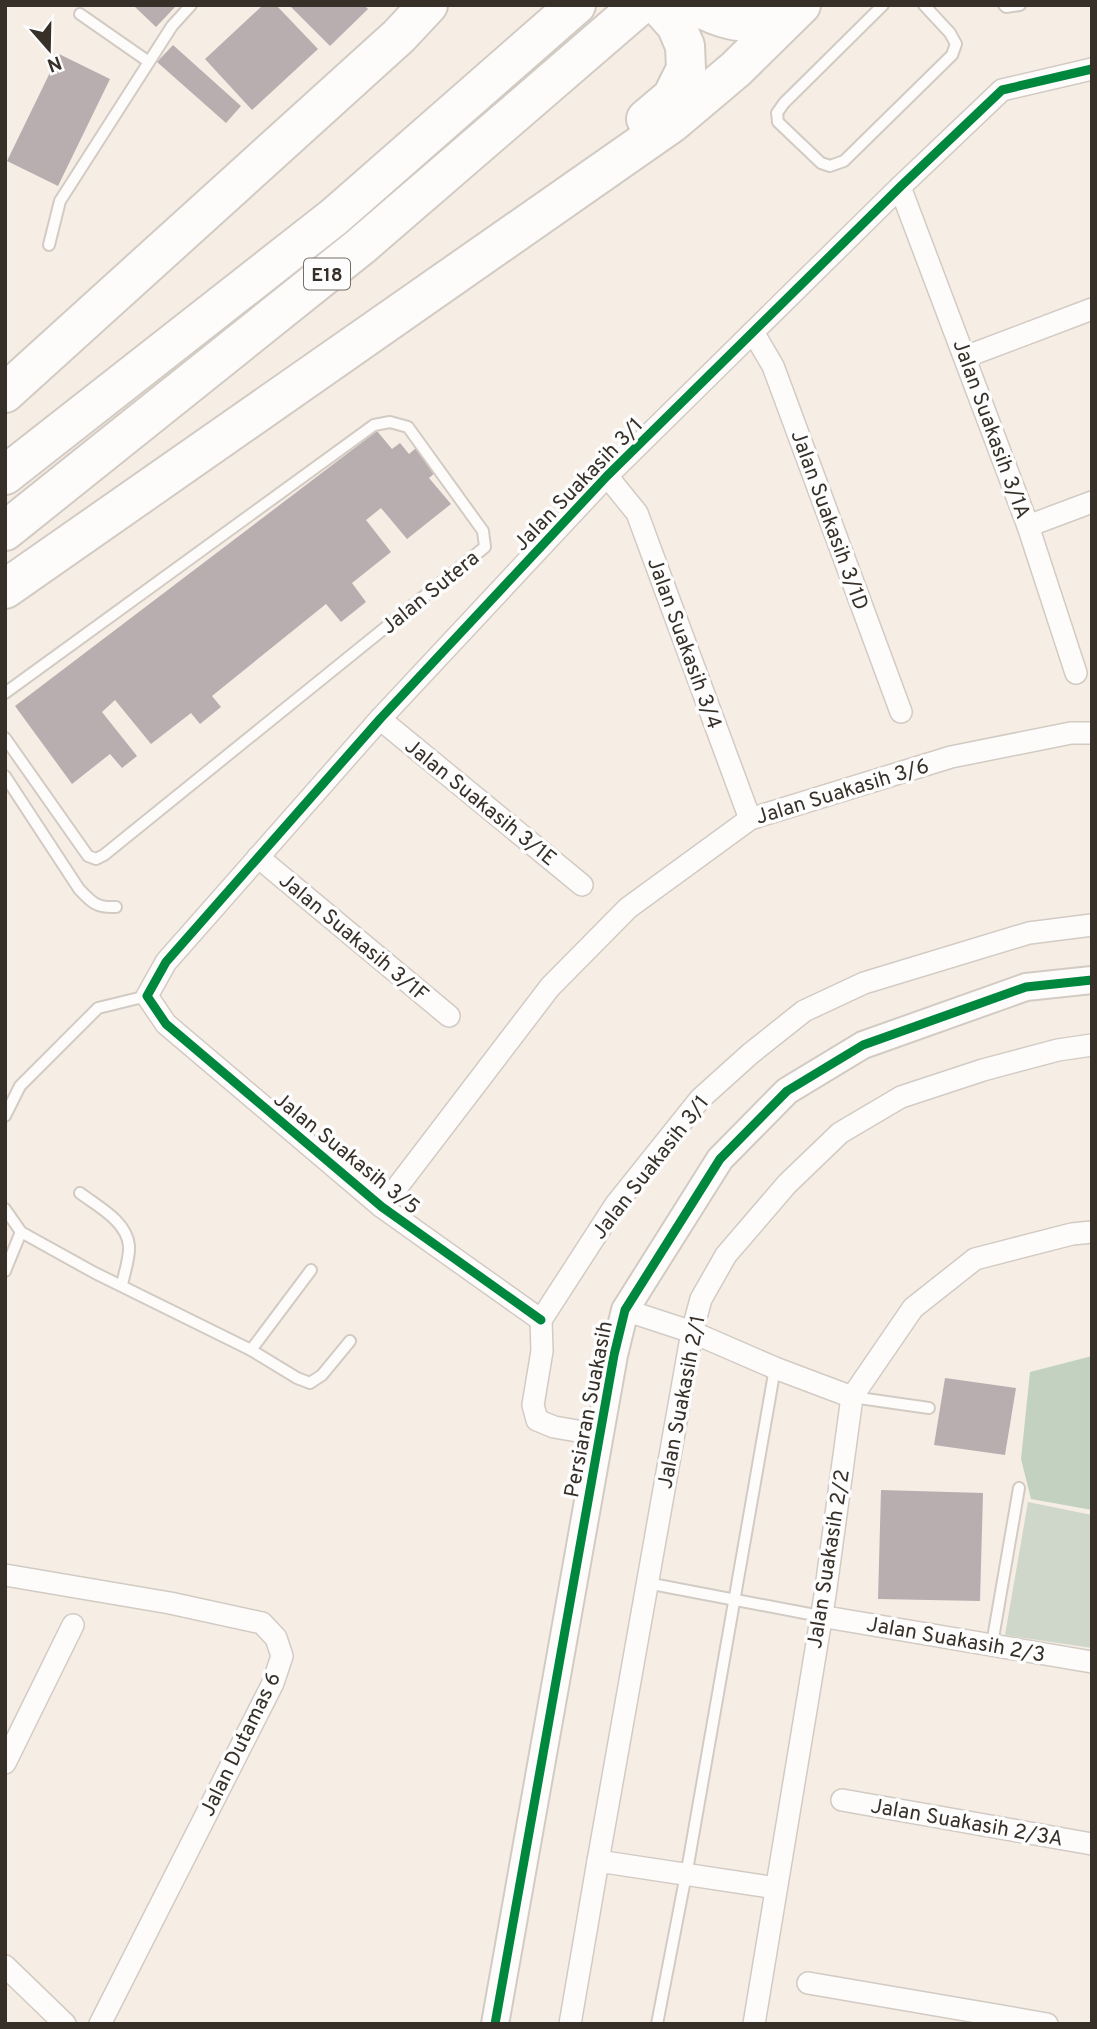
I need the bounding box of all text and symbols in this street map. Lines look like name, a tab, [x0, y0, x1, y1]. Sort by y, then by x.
north arrow	[14, 14, 84, 84]
text: N	[44, 49, 65, 77]
road number: E18	[304, 258, 350, 290]
street label: Jalan Suakasih 3/1A	[946, 336, 1036, 523]
street label: Jalan Suakasih 3/1	[508, 413, 650, 558]
street label: Jalan Suakasih 3/1D	[783, 427, 874, 614]
street label: Jalan Sutera	[376, 545, 485, 641]
street label: Jalan Suakasih 3/4	[640, 554, 727, 733]
street label: Jalan Suakasih 3/1E	[399, 734, 562, 873]
street label: Jalan Suakasih 3/6	[752, 753, 933, 832]
street label: Jalan Suakasih 3/1F	[273, 868, 433, 1009]
street label: Jalan Suakasih 3/5	[267, 1087, 425, 1222]
street label: Jalan Suakasih 3/1	[587, 1090, 716, 1245]
street label: Jalan Suakasih 2/1	[652, 1313, 713, 1491]
street label: Persiaran Suakasih	[559, 1319, 620, 1500]
street label: Jalan Suakasih 2/2	[802, 1468, 857, 1651]
street label: Jalan Suakasih 2/3	[864, 1611, 1047, 1669]
street label: Jalan Dutamas 6	[195, 1668, 288, 1821]
street label: Jalan Suakasih 2/3A	[868, 1793, 1065, 1854]

